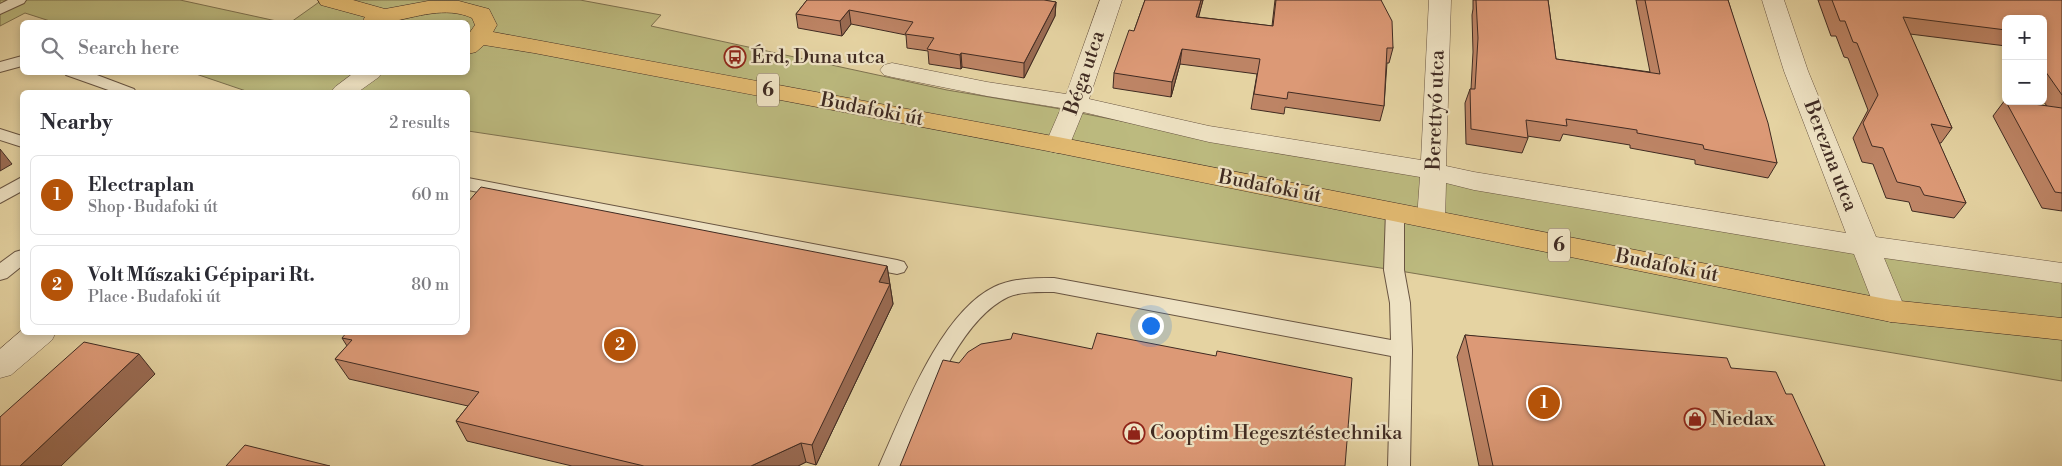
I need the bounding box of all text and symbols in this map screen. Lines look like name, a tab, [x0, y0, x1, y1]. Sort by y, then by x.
map controls	[2002, 15, 2047, 105]
button: +	[2002, 15, 2047, 60]
search box	[20, 20, 470, 75]
street label: Béga utca	[1059, 27, 1111, 119]
icon: search	[38, 34, 66, 62]
text: Search here	[78, 36, 179, 60]
place label: Érd, Duna utca	[751, 44, 886, 70]
bus stop icon: Érd, Duna utca	[723, 45, 747, 69]
street label: Berettyó utca	[1421, 49, 1451, 171]
button: −	[2002, 60, 2047, 105]
road number: 6	[757, 74, 779, 106]
street label: Budafoki út	[817, 88, 926, 132]
street label: Berezna utca	[1797, 96, 1863, 216]
text: Nearby	[40, 110, 113, 136]
text: 2 results	[389, 113, 450, 133]
street label: Budafoki út	[1215, 165, 1324, 209]
text: Electraplan	[88, 173, 194, 197]
text: 1	[53, 185, 61, 205]
text: 60 m	[411, 185, 449, 205]
text: Shop · Budafoki út	[88, 197, 218, 217]
road number: 6	[1548, 228, 1570, 262]
street label: Budafoki út	[1612, 244, 1721, 288]
text: Volt Műszaki Gépipari Rt.	[88, 263, 315, 287]
text: 2	[52, 275, 62, 295]
text: 80 m	[411, 275, 449, 295]
text: Place · Budafoki út	[88, 287, 221, 307]
your location	[1138, 313, 1164, 339]
pin: 2	[604, 326, 636, 364]
pin: 1	[1528, 384, 1560, 422]
shop icon: Niedax	[1683, 407, 1707, 431]
place label: Niedax	[1711, 407, 1775, 432]
shop icon: Cooptim Hegesztéstechnika	[1122, 421, 1146, 445]
place label: Cooptim Hegesztéstechnika	[1150, 421, 1403, 446]

